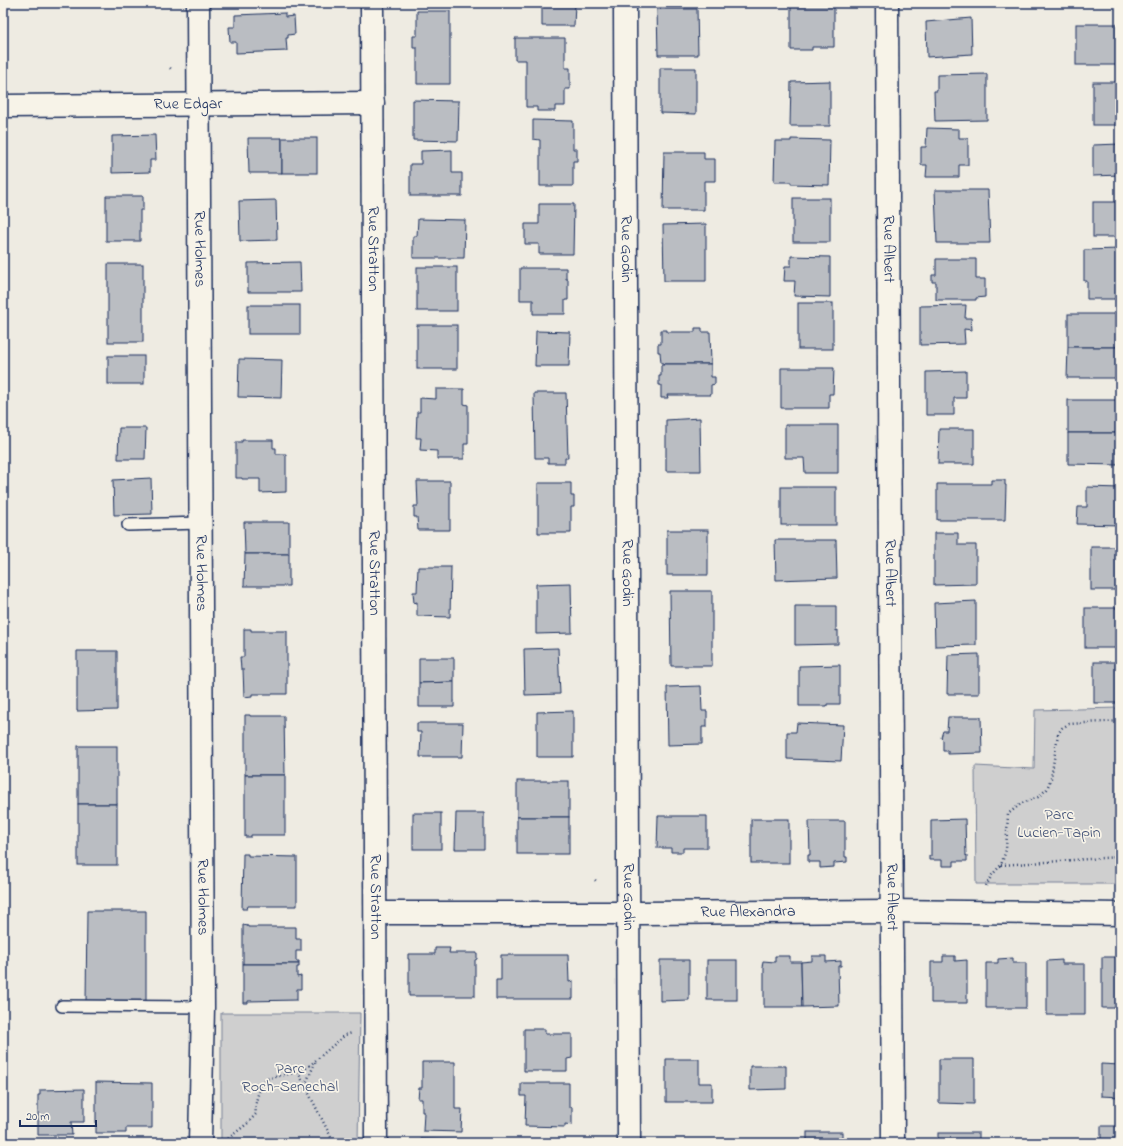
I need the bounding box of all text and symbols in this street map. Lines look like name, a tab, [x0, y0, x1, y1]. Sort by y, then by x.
street label: Rue Edgar	[154, 92, 222, 117]
street label: Rue Stratton	[361, 206, 385, 292]
street label: Rue Holmes	[187, 211, 211, 287]
street label: Rue Godin	[614, 215, 638, 283]
street label: Rue Albert	[876, 215, 900, 284]
street label: Rue Stratton	[362, 530, 386, 616]
street label: Rue Holmes	[189, 535, 213, 611]
street label: Rue Godin	[615, 539, 639, 607]
street label: Rue Albert	[878, 539, 902, 608]
park label: Parc Lucien-Tapin	[1017, 803, 1101, 845]
street label: Rue Stratton	[363, 854, 387, 940]
street label: Rue Holmes	[190, 859, 215, 935]
street label: Rue Godin	[616, 863, 640, 931]
street label: Rue Albert	[880, 863, 904, 932]
street label: Rue Alexandra	[700, 900, 796, 925]
park label: Parc Roch-Senechal	[242, 1057, 339, 1099]
scale bar	[20, 1102, 96, 1128]
text: 20 m	[26, 1108, 49, 1126]

